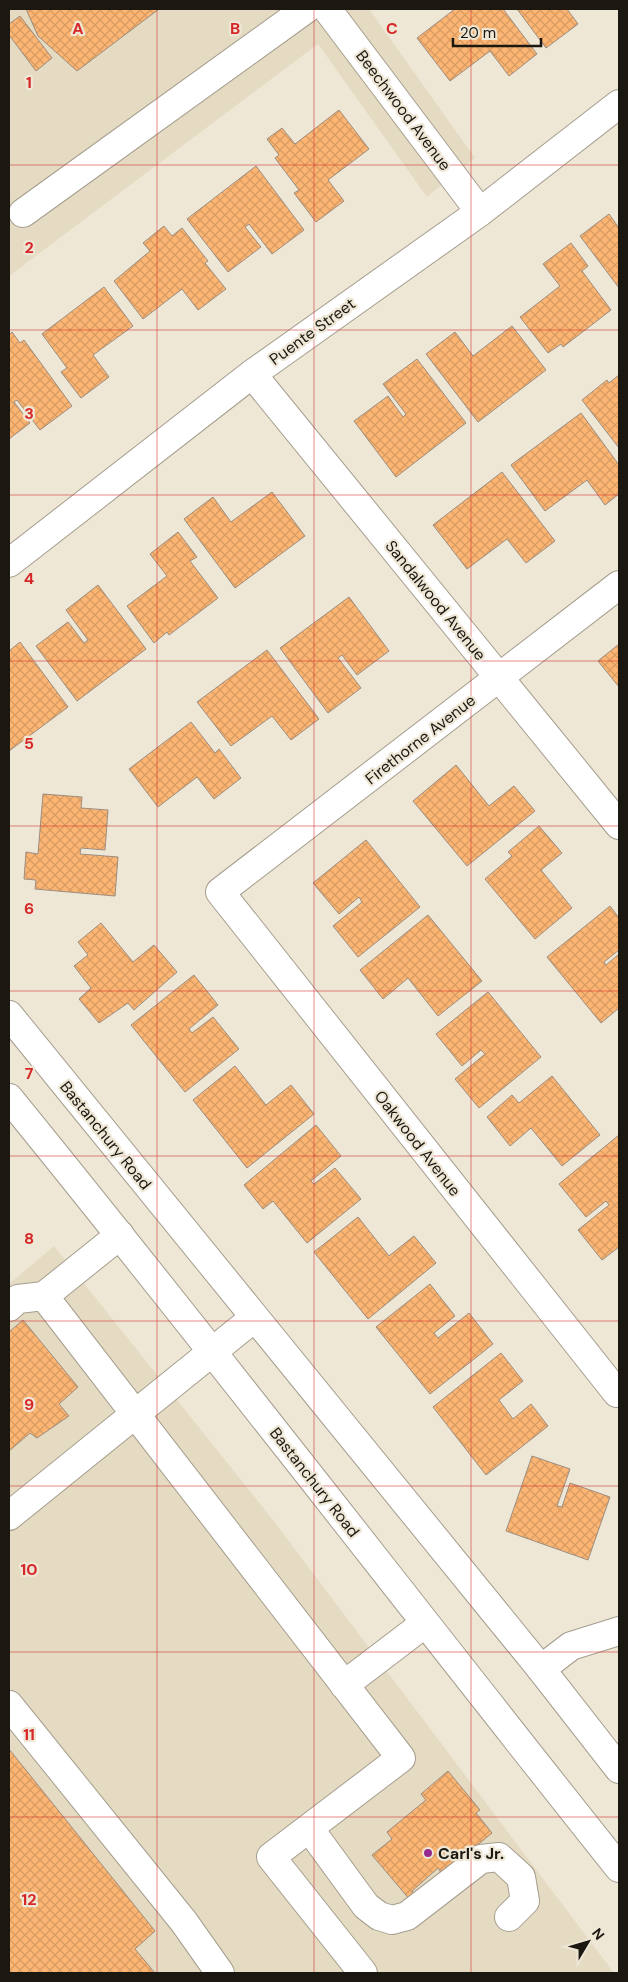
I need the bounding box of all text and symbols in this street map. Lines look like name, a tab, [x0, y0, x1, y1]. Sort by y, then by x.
scale bar	[453, 15, 540, 47]
text: A	[72, 18, 84, 39]
text: B	[230, 18, 240, 39]
text: C	[386, 18, 398, 39]
text: 20 m	[460, 23, 496, 43]
street label: Beechwood Avenue	[351, 46, 456, 175]
text: 1	[26, 72, 32, 93]
text: 2	[24, 237, 34, 258]
street label: Puente Street	[265, 293, 360, 370]
text: 3	[24, 403, 34, 424]
street label: Sandalwood Avenue	[381, 536, 491, 665]
text: 4	[24, 568, 34, 589]
street label: Firethorne Avenue	[361, 690, 480, 789]
text: 5	[24, 733, 34, 754]
text: 6	[24, 898, 34, 919]
text: 7	[25, 1063, 34, 1084]
street label: Bastanchury Road	[55, 1077, 156, 1194]
street label: Oakwood Avenue	[370, 1086, 465, 1200]
text: 8	[24, 1228, 34, 1249]
text: 9	[24, 1394, 34, 1415]
street label: Bastanchury Road	[265, 1423, 364, 1542]
text: 10	[20, 1559, 38, 1580]
text: 11	[23, 1724, 35, 1745]
place label: Carl's Jr.	[438, 1843, 504, 1864]
marker: Carl's Jr.	[422, 1847, 434, 1859]
text: 12	[21, 1889, 37, 1910]
north arrow	[563, 1917, 613, 1967]
text: N	[588, 1924, 608, 1944]

